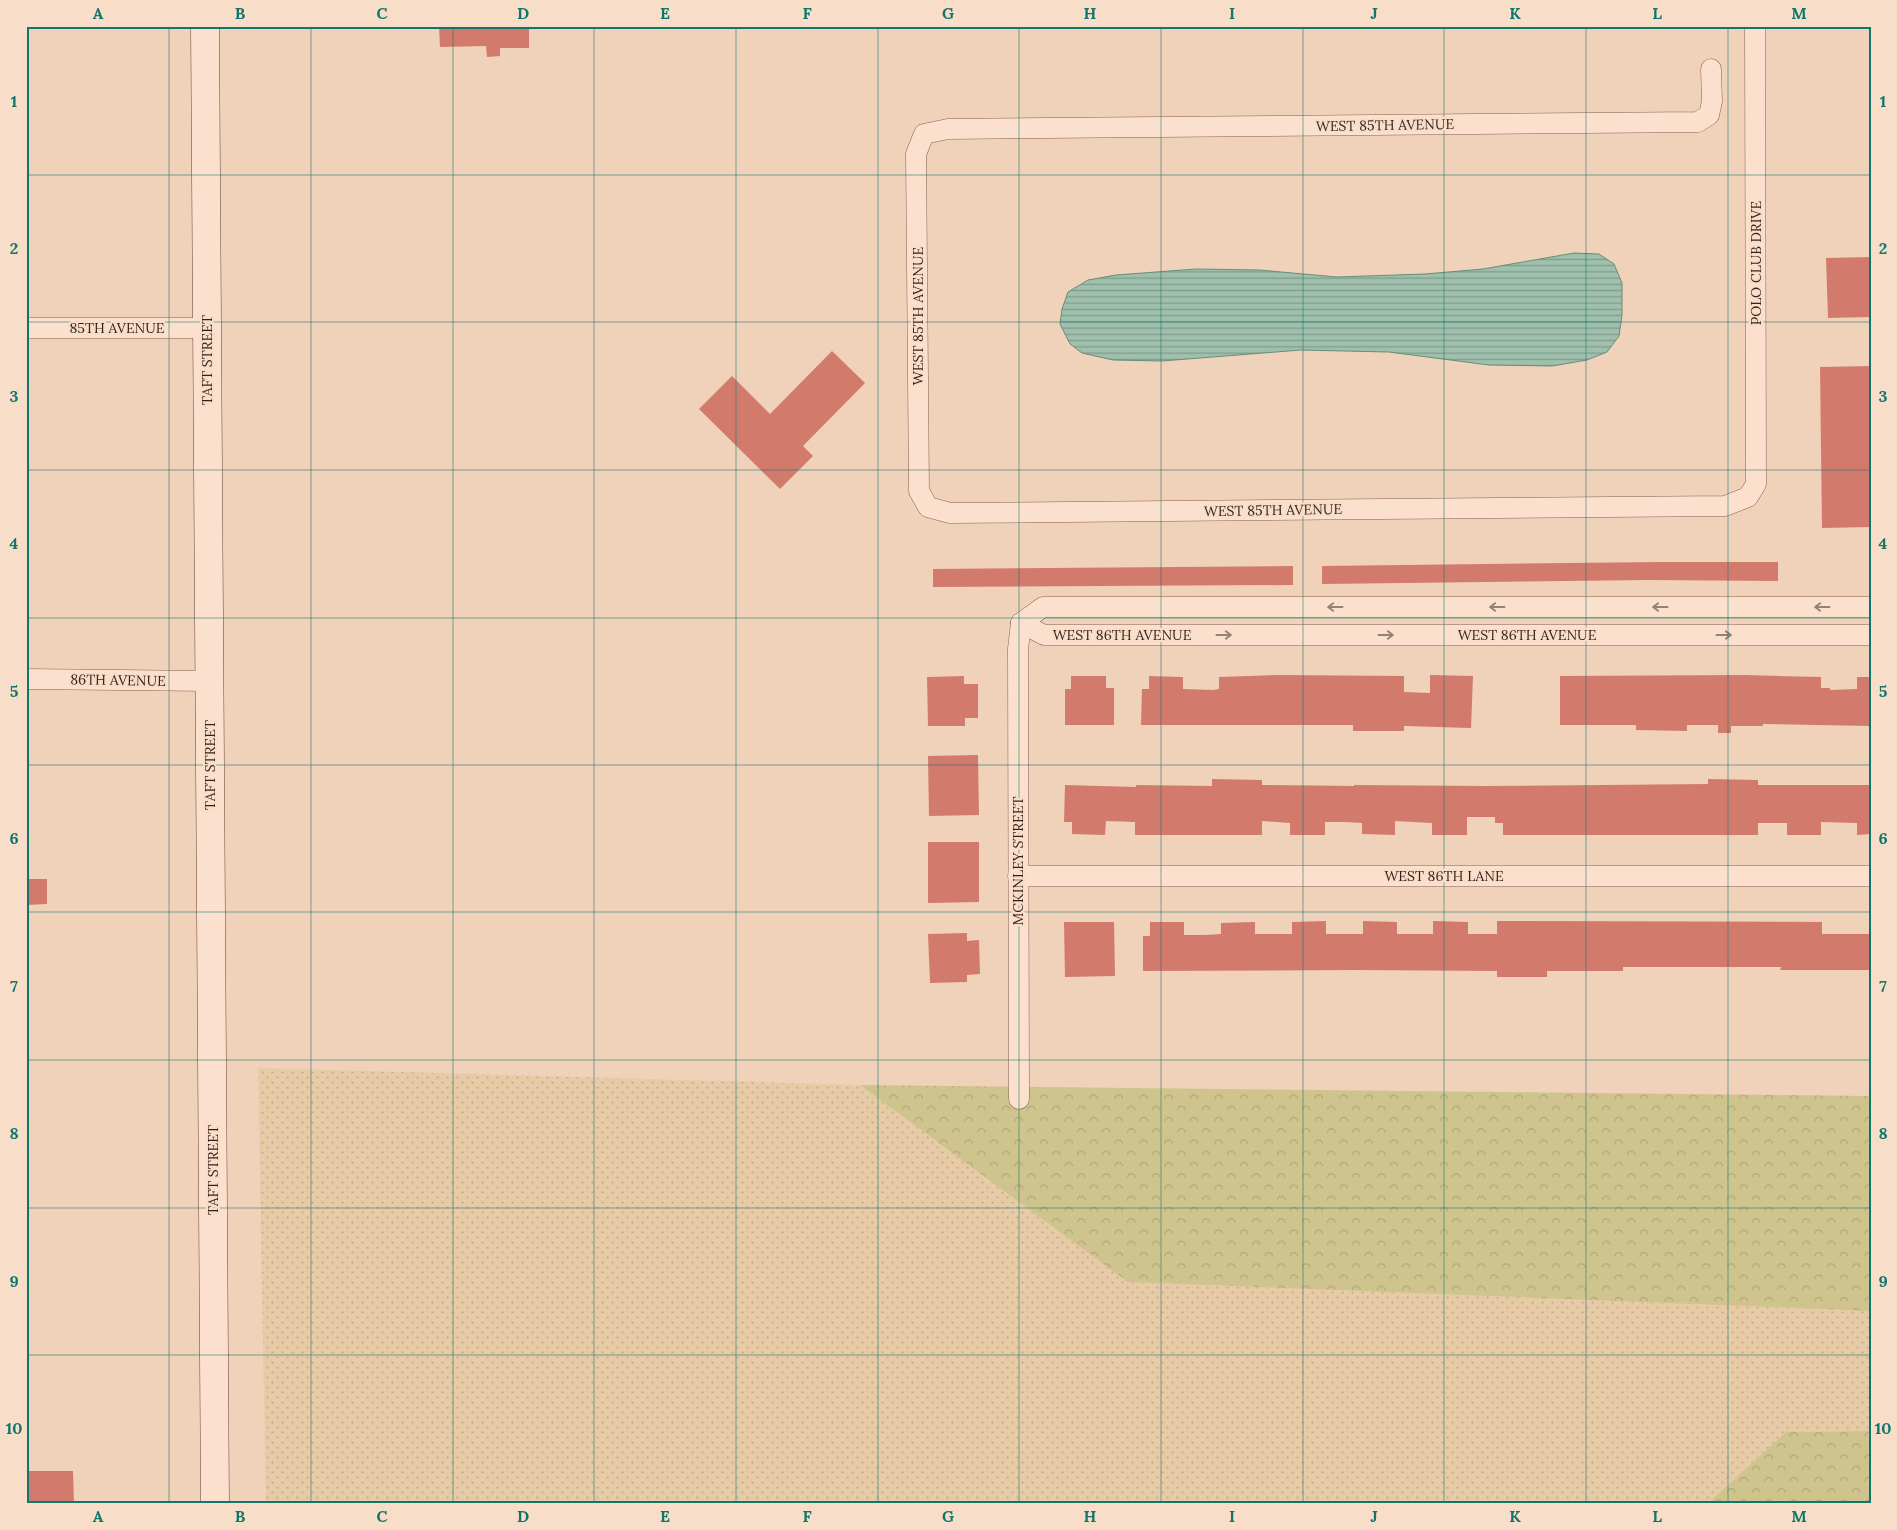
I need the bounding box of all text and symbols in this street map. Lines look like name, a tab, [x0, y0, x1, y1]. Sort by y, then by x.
text: A	[93, 3, 104, 23]
text: B	[235, 3, 246, 23]
text: C	[376, 3, 388, 23]
text: D	[517, 3, 529, 23]
text: E	[660, 3, 670, 23]
text: F	[802, 3, 812, 23]
text: G	[942, 3, 954, 23]
text: H	[1084, 3, 1097, 23]
text: I	[1229, 3, 1235, 23]
text: J	[1370, 3, 1378, 23]
text: K	[1509, 3, 1521, 23]
text: L	[1652, 3, 1662, 23]
text: M	[1791, 3, 1807, 23]
text: 1	[11, 91, 17, 111]
text: 1	[1880, 91, 1886, 111]
street label: WEST 85TH AVENUE	[1316, 115, 1455, 135]
street label: POLO CLUB DRIVE	[1747, 201, 1765, 325]
text: 2	[10, 238, 18, 258]
text: 2	[1879, 238, 1887, 258]
street label: WEST 85TH AVENUE	[909, 247, 927, 385]
street label: TAFT STREET	[198, 315, 216, 405]
street label: 85TH AVENUE	[69, 319, 165, 337]
text: 3	[10, 386, 19, 406]
text: 3	[1879, 386, 1888, 406]
street label: WEST 85TH AVENUE	[1204, 500, 1343, 520]
text: 4	[10, 533, 19, 553]
text: 4	[1879, 533, 1888, 553]
one-way arrow	[1327, 602, 1343, 612]
one-way arrow	[1489, 602, 1506, 612]
one-way arrow	[1652, 602, 1668, 612]
one-way arrow	[1814, 602, 1830, 612]
street label: WEST 86TH AVENUE	[1053, 626, 1192, 644]
street label: WEST 86TH AVENUE	[1458, 626, 1597, 644]
one-way arrow	[1216, 630, 1232, 640]
one-way arrow	[1378, 630, 1394, 640]
one-way arrow	[1716, 630, 1732, 640]
street label: 86TH AVENUE	[70, 670, 166, 690]
text: 5	[10, 681, 19, 701]
text: 5	[1879, 681, 1888, 701]
street label: TAFT STREET	[201, 720, 219, 810]
street label: MCKINLEY STREET	[1009, 797, 1027, 925]
text: 6	[9, 828, 19, 848]
text: 6	[1878, 828, 1888, 848]
street label: WEST 86TH LANE	[1384, 867, 1504, 885]
text: 7	[10, 976, 18, 996]
text: 7	[1879, 976, 1887, 996]
text: 8	[9, 1123, 19, 1143]
text: 8	[1878, 1123, 1888, 1143]
street label: TAFT STREET	[204, 1125, 222, 1215]
text: 9	[9, 1271, 19, 1291]
text: 9	[1878, 1271, 1888, 1291]
text: 10	[6, 1418, 22, 1438]
text: 10	[1875, 1418, 1891, 1438]
text: A	[93, 1506, 104, 1526]
text: B	[235, 1506, 246, 1526]
text: C	[376, 1506, 388, 1526]
text: D	[517, 1506, 529, 1526]
text: E	[660, 1506, 670, 1526]
text: F	[802, 1506, 812, 1526]
text: G	[942, 1506, 954, 1526]
text: H	[1084, 1506, 1097, 1526]
text: I	[1229, 1506, 1235, 1526]
text: J	[1370, 1506, 1378, 1526]
text: K	[1509, 1506, 1521, 1526]
text: L	[1652, 1506, 1662, 1526]
text: M	[1791, 1506, 1807, 1526]

